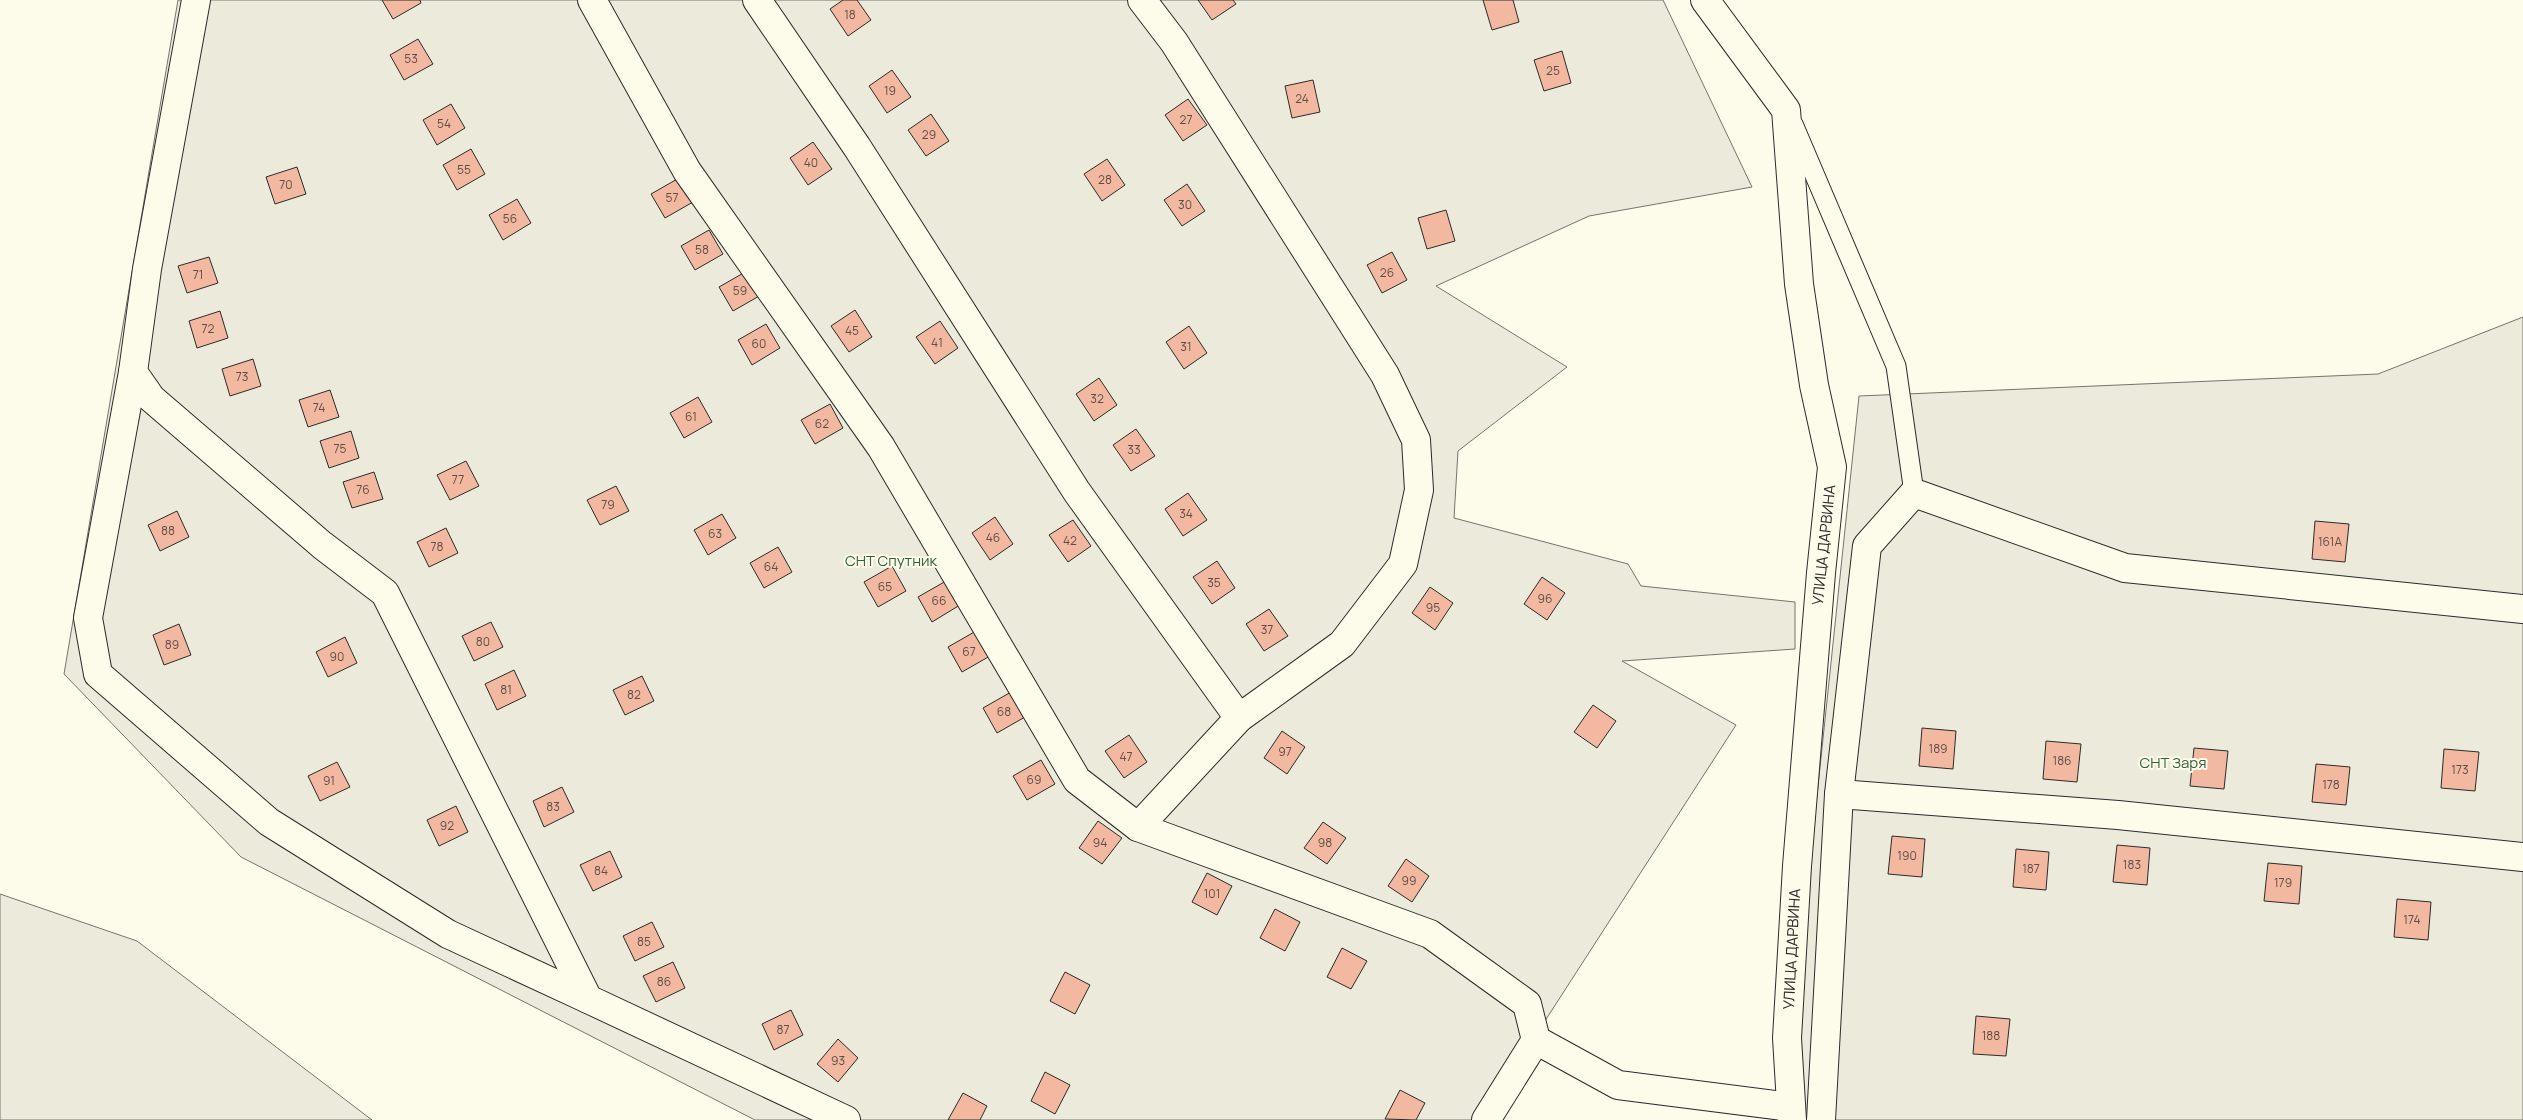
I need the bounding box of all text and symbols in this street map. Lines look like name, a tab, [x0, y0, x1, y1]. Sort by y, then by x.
house number: 18	[844, 6, 856, 23]
house number: 53	[404, 50, 418, 67]
house number: 25	[1546, 62, 1560, 79]
house number: 19	[884, 82, 896, 99]
house number: 24	[1295, 90, 1309, 107]
house number: 27	[1180, 111, 1192, 128]
house number: 54	[437, 115, 451, 132]
house number: 29	[922, 126, 936, 143]
house number: 40	[804, 154, 818, 171]
house number: 55	[457, 161, 471, 178]
house number: 28	[1098, 171, 1112, 188]
house number: 70	[279, 176, 293, 193]
house number: 57	[666, 189, 678, 206]
house number: 30	[1178, 196, 1192, 213]
house number: 56	[503, 210, 517, 227]
house number: 58	[695, 241, 709, 258]
house number: 26	[1380, 264, 1394, 281]
house number: 71	[193, 266, 203, 283]
house number: 59	[733, 282, 747, 299]
house number: 72	[202, 320, 215, 337]
house number: 45	[845, 322, 859, 339]
house number: 41	[931, 334, 943, 351]
house number: 60	[752, 335, 766, 352]
house number: 31	[1180, 338, 1192, 355]
house number: 73	[236, 368, 248, 385]
house number: 32	[1090, 390, 1104, 407]
house number: 74	[313, 399, 325, 416]
house number: 61	[685, 408, 697, 425]
house number: 62	[815, 415, 829, 432]
house number: 75	[334, 440, 347, 457]
house number: 33	[1127, 441, 1141, 458]
house number: 77	[452, 471, 464, 488]
house number: 76	[356, 481, 370, 498]
street label: УЛИЦА ДАРВИНА	[1807, 483, 1840, 606]
house number: 79	[601, 496, 615, 513]
house number: 34	[1179, 505, 1193, 522]
house number: 88	[161, 522, 175, 539]
house number: 63	[708, 525, 722, 542]
house number: 46	[986, 529, 1000, 546]
house number: 42	[1063, 532, 1077, 549]
house number: 161А	[2318, 533, 2343, 550]
house number: 78	[431, 538, 444, 555]
park label: СНТ Спутник	[845, 550, 938, 571]
house number: 64	[764, 558, 778, 575]
house number: 35	[1207, 574, 1221, 591]
house number: 65	[878, 578, 892, 595]
house number: 96	[1538, 590, 1552, 607]
house number: 66	[932, 592, 946, 609]
house number: 95	[1426, 599, 1440, 616]
house number: 37	[1261, 621, 1273, 638]
house number: 80	[476, 633, 490, 650]
house number: 89	[165, 636, 179, 653]
house number: 67	[962, 643, 976, 660]
house number: 90	[330, 648, 344, 665]
house number: 81	[500, 681, 512, 698]
house number: 82	[627, 686, 641, 703]
house number: 68	[997, 703, 1011, 720]
house number: 189	[1928, 740, 1948, 757]
house number: 97	[1278, 743, 1292, 760]
house number: 47	[1119, 748, 1133, 765]
house number: 186	[2052, 752, 2072, 769]
park label: СНТ Заря	[2140, 752, 2206, 773]
house number: 173	[2451, 761, 2469, 778]
house number: 69	[1027, 771, 1041, 788]
house number: 91	[323, 772, 335, 789]
house number: 178	[2322, 776, 2340, 793]
house number: 83	[546, 798, 560, 815]
house number: 92	[440, 817, 454, 834]
house number: 94	[1093, 834, 1107, 851]
house number: 98	[1318, 834, 1332, 851]
house number: 190	[1897, 847, 1917, 864]
house number: 183	[2123, 856, 2141, 873]
house number: 187	[2022, 860, 2040, 877]
house number: 84	[594, 862, 608, 879]
house number: 99	[1402, 872, 1416, 889]
house number: 179	[2274, 874, 2292, 891]
house number: 101	[1204, 885, 1220, 902]
street label: УЛИЦА ДАРВИНА	[1778, 887, 1805, 1010]
house number: 174	[2403, 911, 2421, 928]
house number: 85	[637, 933, 651, 950]
house number: 86	[657, 973, 671, 990]
house number: 87	[777, 1021, 790, 1038]
house number: 188	[1982, 1027, 2000, 1044]
house number: 93	[831, 1052, 845, 1069]

